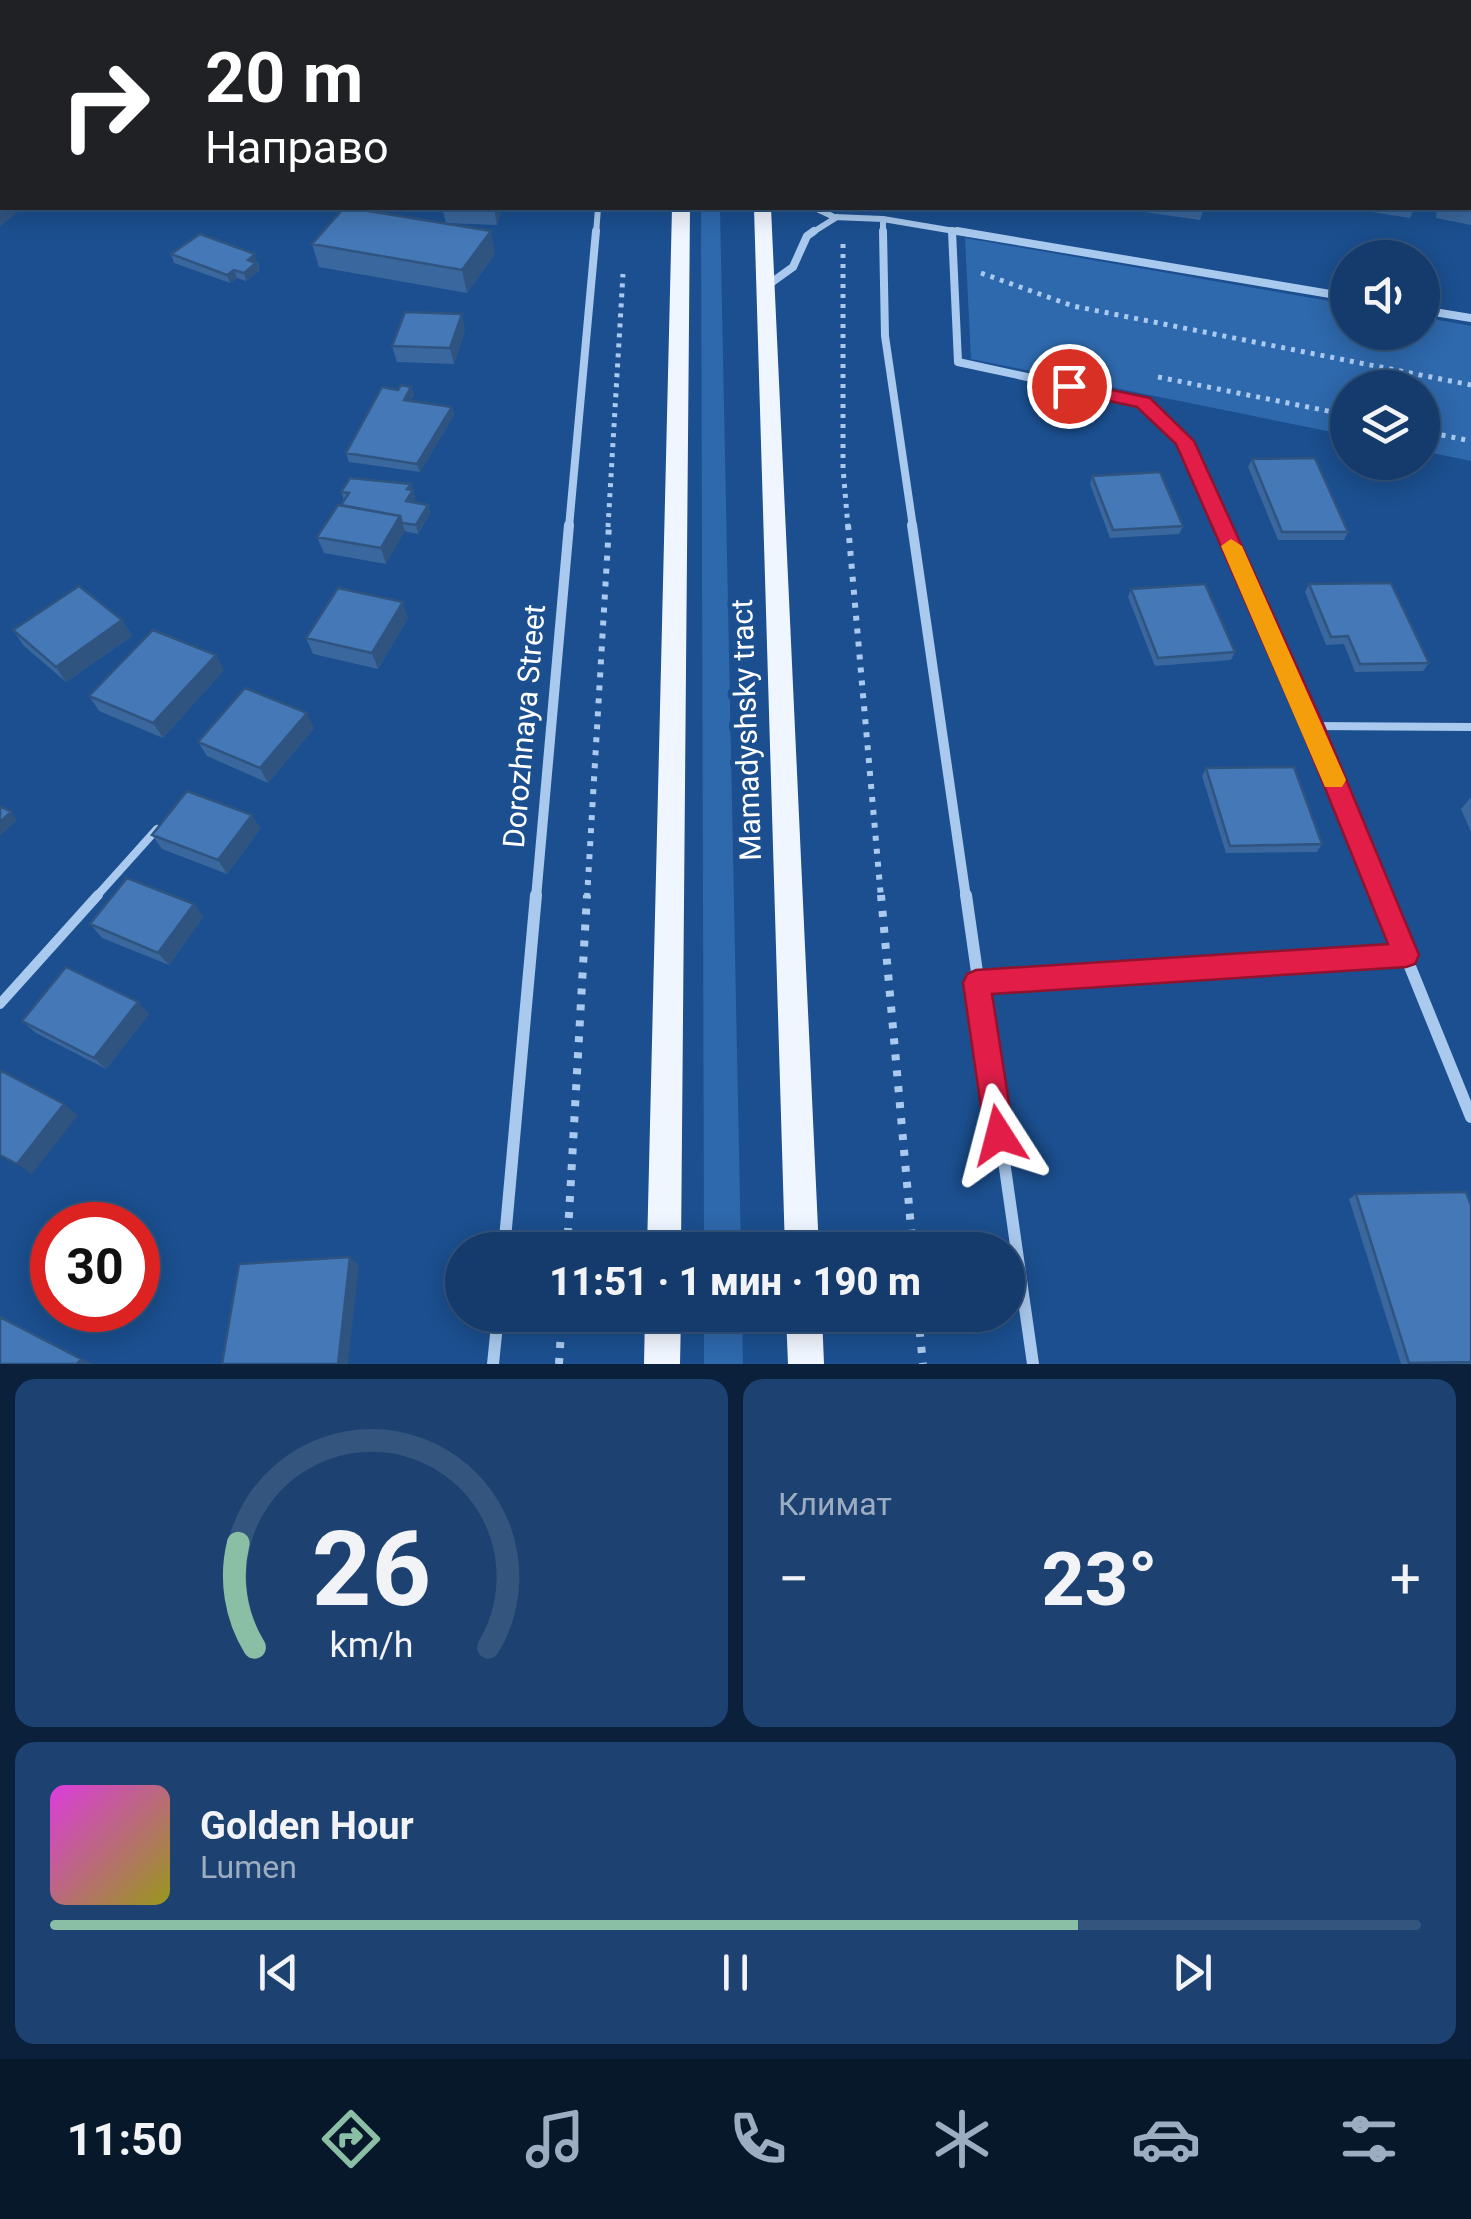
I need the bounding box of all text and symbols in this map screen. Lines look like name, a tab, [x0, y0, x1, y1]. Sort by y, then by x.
text: 20 m	[205, 37, 363, 119]
icon: right	[40, 40, 170, 170]
text: Направо	[205, 121, 389, 174]
map controls	[1330, 240, 1440, 480]
button: sound	[1330, 240, 1440, 350]
pin	[1027, 344, 1112, 429]
icon: arrive	[1042, 359, 1097, 414]
button: layers	[1330, 370, 1440, 480]
street label: Mamadyshsky tract	[724, 599, 768, 861]
street label: Dorozhnaya Street	[496, 603, 552, 849]
position arrow	[947, 1083, 1051, 1187]
speed limit sign: 30	[30, 1202, 160, 1332]
text: 11:51 · 1 мин · 190 m	[549, 1260, 921, 1304]
text: Климат	[778, 1485, 892, 1523]
text: 26	[312, 1509, 431, 1630]
text: 23°	[1042, 1535, 1158, 1623]
text: −	[778, 1547, 809, 1611]
text: +	[1390, 1547, 1421, 1611]
text: km/h	[330, 1624, 413, 1666]
text: Golden Hour	[200, 1804, 414, 1848]
text: Lumen	[200, 1848, 297, 1886]
icon: previous	[251, 1945, 306, 2000]
icon: pause	[708, 1945, 763, 2000]
icon: next	[1165, 1945, 1220, 2000]
icon: directions	[316, 2104, 386, 2174]
icon: music	[520, 2104, 590, 2174]
icon: phone	[723, 2104, 793, 2174]
icon: climate	[927, 2104, 997, 2174]
icon: car	[1131, 2104, 1201, 2174]
icon: filters	[1334, 2104, 1404, 2174]
text: 11:50	[67, 2113, 183, 2166]

